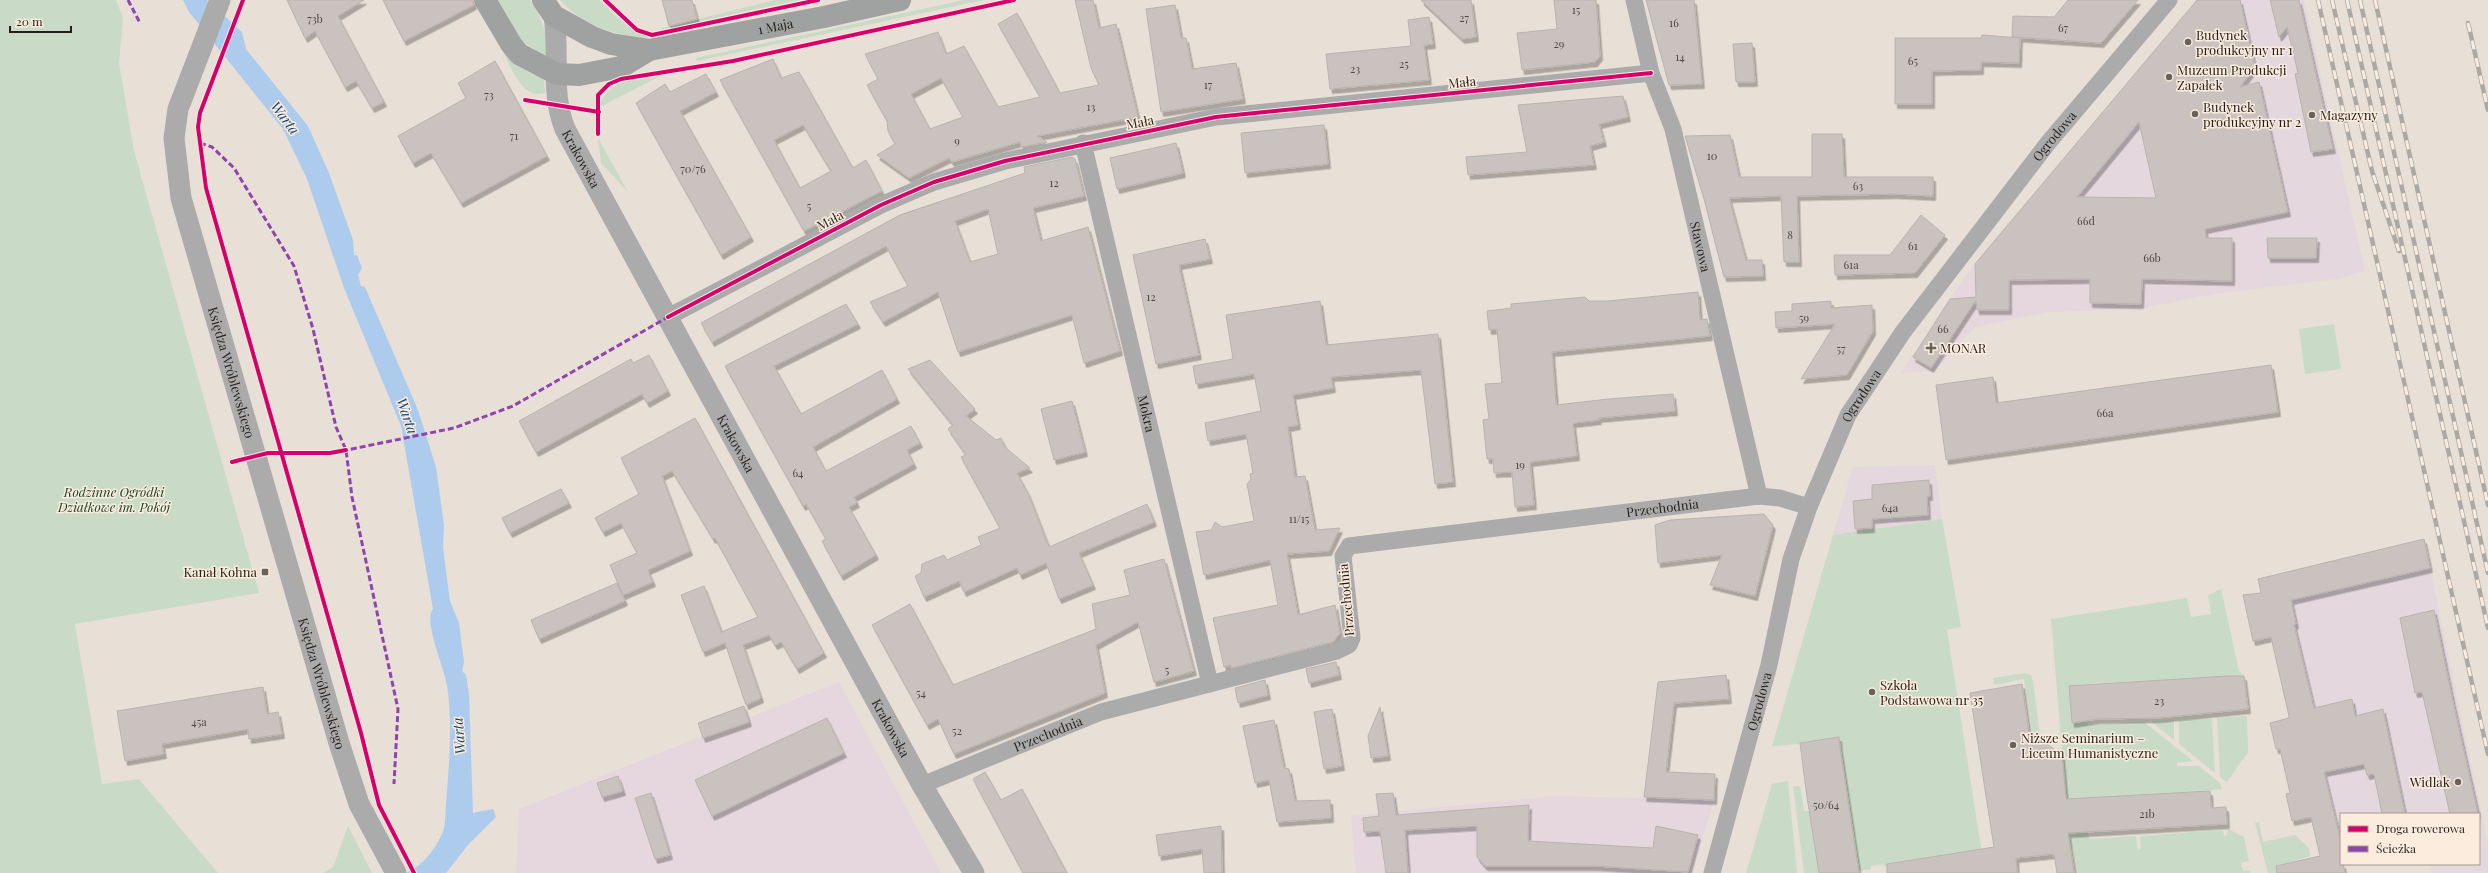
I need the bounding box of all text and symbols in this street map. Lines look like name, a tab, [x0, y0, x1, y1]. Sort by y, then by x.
house number: 15	[1572, 2, 1581, 17]
scale bar	[10, 8, 71, 34]
house number: 27	[1459, 10, 1469, 25]
house number: 73b	[307, 11, 323, 26]
text: 20 m	[16, 13, 43, 29]
street label: 1 Maja	[756, 14, 795, 37]
house number: 16	[1669, 15, 1679, 30]
house number: 67	[2058, 20, 2069, 35]
place label: Budynek produkcyjny nr 1	[2196, 26, 2293, 58]
house number: 29	[1554, 36, 1565, 51]
marker: Budynek produkcyjny nr 1	[2183, 37, 2193, 47]
house number: 14	[1675, 49, 1685, 64]
house number: 65	[1908, 53, 1919, 68]
house number: 25	[1399, 56, 1409, 71]
house number: 23	[1350, 61, 1360, 76]
place label: Muzeum Produkcji Zapałek	[2177, 61, 2287, 93]
street label: Mała	[1447, 72, 1477, 91]
marker: Muzeum Produkcji Zapałek	[2164, 72, 2174, 82]
house number: 17	[1204, 77, 1213, 92]
house number: 73	[484, 87, 494, 102]
water label: Warta	[267, 97, 304, 138]
place label: Budynek produkcyjny nr 2	[2203, 98, 2301, 130]
house number: 13	[1087, 99, 1095, 114]
place label: Magazyny	[2320, 106, 2378, 123]
street label: Ogrodowa	[2028, 107, 2080, 164]
marker: Budynek produkcyjny nr 2	[2190, 109, 2200, 119]
street label: Mała	[1125, 110, 1156, 133]
marker: Magazyny	[2307, 110, 2317, 120]
street label: Krakowska	[559, 126, 605, 191]
house number: 71	[510, 128, 518, 143]
house number: 9	[954, 133, 960, 148]
house number: 10	[1707, 148, 1718, 163]
house number: 70/76	[680, 161, 706, 176]
house number: 12	[1049, 175, 1059, 190]
house number: 63	[1853, 178, 1863, 193]
house number: 5	[807, 198, 812, 213]
street label: Mała	[813, 205, 847, 234]
house number: 66d	[2077, 213, 2095, 228]
street label: Stawowa	[1687, 220, 1715, 274]
house number: 8	[1787, 227, 1793, 242]
house number: 61	[1908, 238, 1918, 253]
house number: 66b	[2143, 250, 2161, 265]
house number: 61a	[1843, 257, 1859, 272]
house number: 12	[1146, 289, 1156, 304]
street label: Księdza Wróblewskiego	[205, 305, 259, 440]
house number: 59	[1799, 310, 1809, 325]
house number: 66	[1937, 321, 1949, 336]
place label: MONAR	[1940, 339, 1987, 356]
house number: 57	[1836, 341, 1846, 356]
marker: MONAR	[1925, 342, 1937, 354]
street label: Ogrodowa	[1837, 365, 1884, 425]
street label: Mokra	[1134, 393, 1160, 434]
water label: Warta	[392, 395, 423, 437]
house number: 66a	[2097, 405, 2114, 420]
street label: Krakowska	[714, 411, 759, 476]
house number: 19	[1515, 457, 1525, 472]
house number: 64	[792, 465, 804, 480]
park label: Rodzinne Ogródki Działkowe im. Pokój	[57, 483, 171, 515]
street label: Przechodnia	[1625, 494, 1700, 520]
house number: 64a	[1882, 500, 1899, 515]
house number: 11/15	[1289, 511, 1310, 526]
place label: Kanał Kohna	[183, 563, 258, 580]
street label: Przechodnia	[1334, 563, 1357, 637]
marker: Kanał Kohna	[260, 567, 270, 577]
street label: Księdza Wróblewskiego	[295, 616, 349, 751]
house number: 5	[1165, 662, 1170, 677]
street label: Ogrodowa	[1742, 669, 1775, 732]
place label: Szkoła Podstawowa nr 35	[1880, 676, 1983, 708]
house number: 54	[916, 685, 927, 700]
marker: Szkoła Podstawowa nr 35	[1867, 687, 1877, 697]
house number: 23	[2154, 693, 2164, 708]
street label: Krakowska	[869, 696, 914, 760]
street label: Przechodnia	[1011, 711, 1085, 755]
house number: 45a	[191, 714, 207, 729]
water label: Warta	[447, 717, 470, 755]
house number: 52	[952, 723, 962, 738]
place label: Niższe Seminarium – Liceum Humanistyczne	[2021, 729, 2159, 761]
marker: Niższe Seminarium – Liceum Humanistyczne	[2008, 740, 2018, 750]
place label: Widlak	[2409, 773, 2451, 790]
marker: Widlak	[2453, 777, 2463, 787]
house number: 50/64	[1813, 797, 1840, 812]
house number: 21b	[2139, 806, 2155, 821]
legend	[2340, 813, 2480, 865]
text: Droga rowerowa	[2376, 820, 2465, 836]
text: Ścieżka	[2376, 840, 2416, 856]

